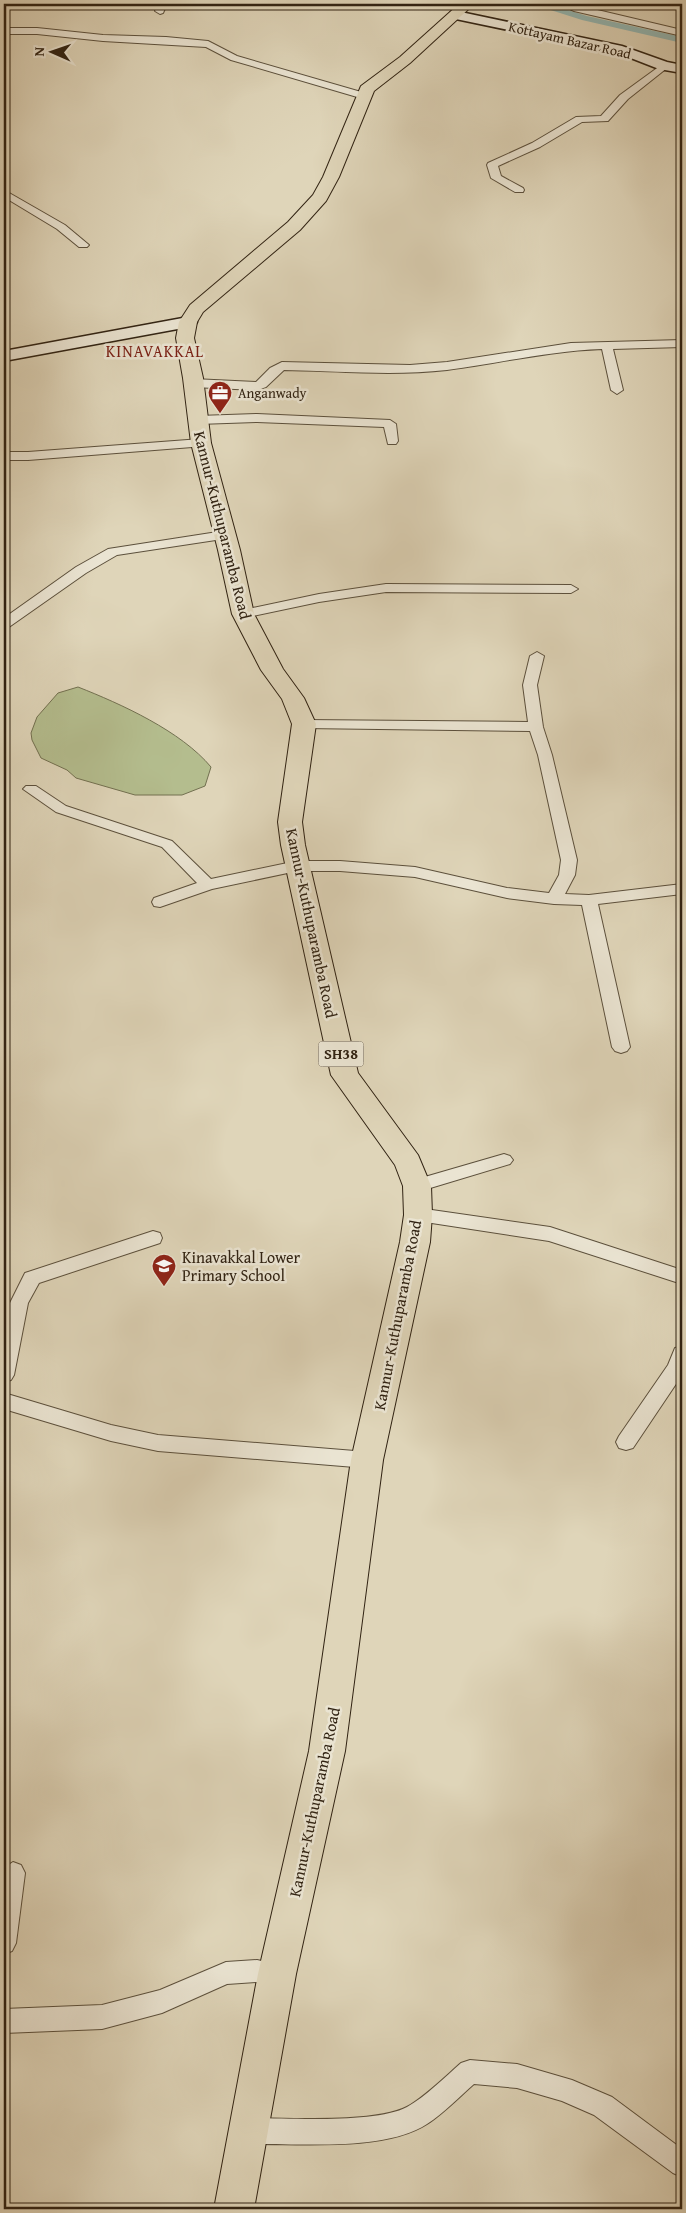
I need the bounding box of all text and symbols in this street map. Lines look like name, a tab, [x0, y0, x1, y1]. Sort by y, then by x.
street label: Kottayam Bazar Road	[507, 16, 634, 64]
north arrow	[28, 28, 78, 78]
text: N	[29, 46, 49, 57]
district label: KINAVAKKAL	[106, 339, 204, 363]
office icon: Anganwady	[207, 380, 233, 414]
place label: Anganwady	[238, 383, 307, 403]
street label: Kannur-Kuthuparamba Road	[188, 428, 258, 622]
street label: Kannur-Kuthuparamba Road	[280, 826, 344, 1020]
road number: SH38	[318, 1042, 364, 1066]
street label: Kannur-Kuthuparamba Road	[367, 1217, 427, 1412]
place label: Kinavakkal Lower Primary School	[182, 1245, 301, 1287]
school or university icon: Kinavakkal Lower Primary School	[151, 1253, 177, 1287]
street label: Kannur-Kuthuparamba Road	[282, 1705, 346, 1899]

